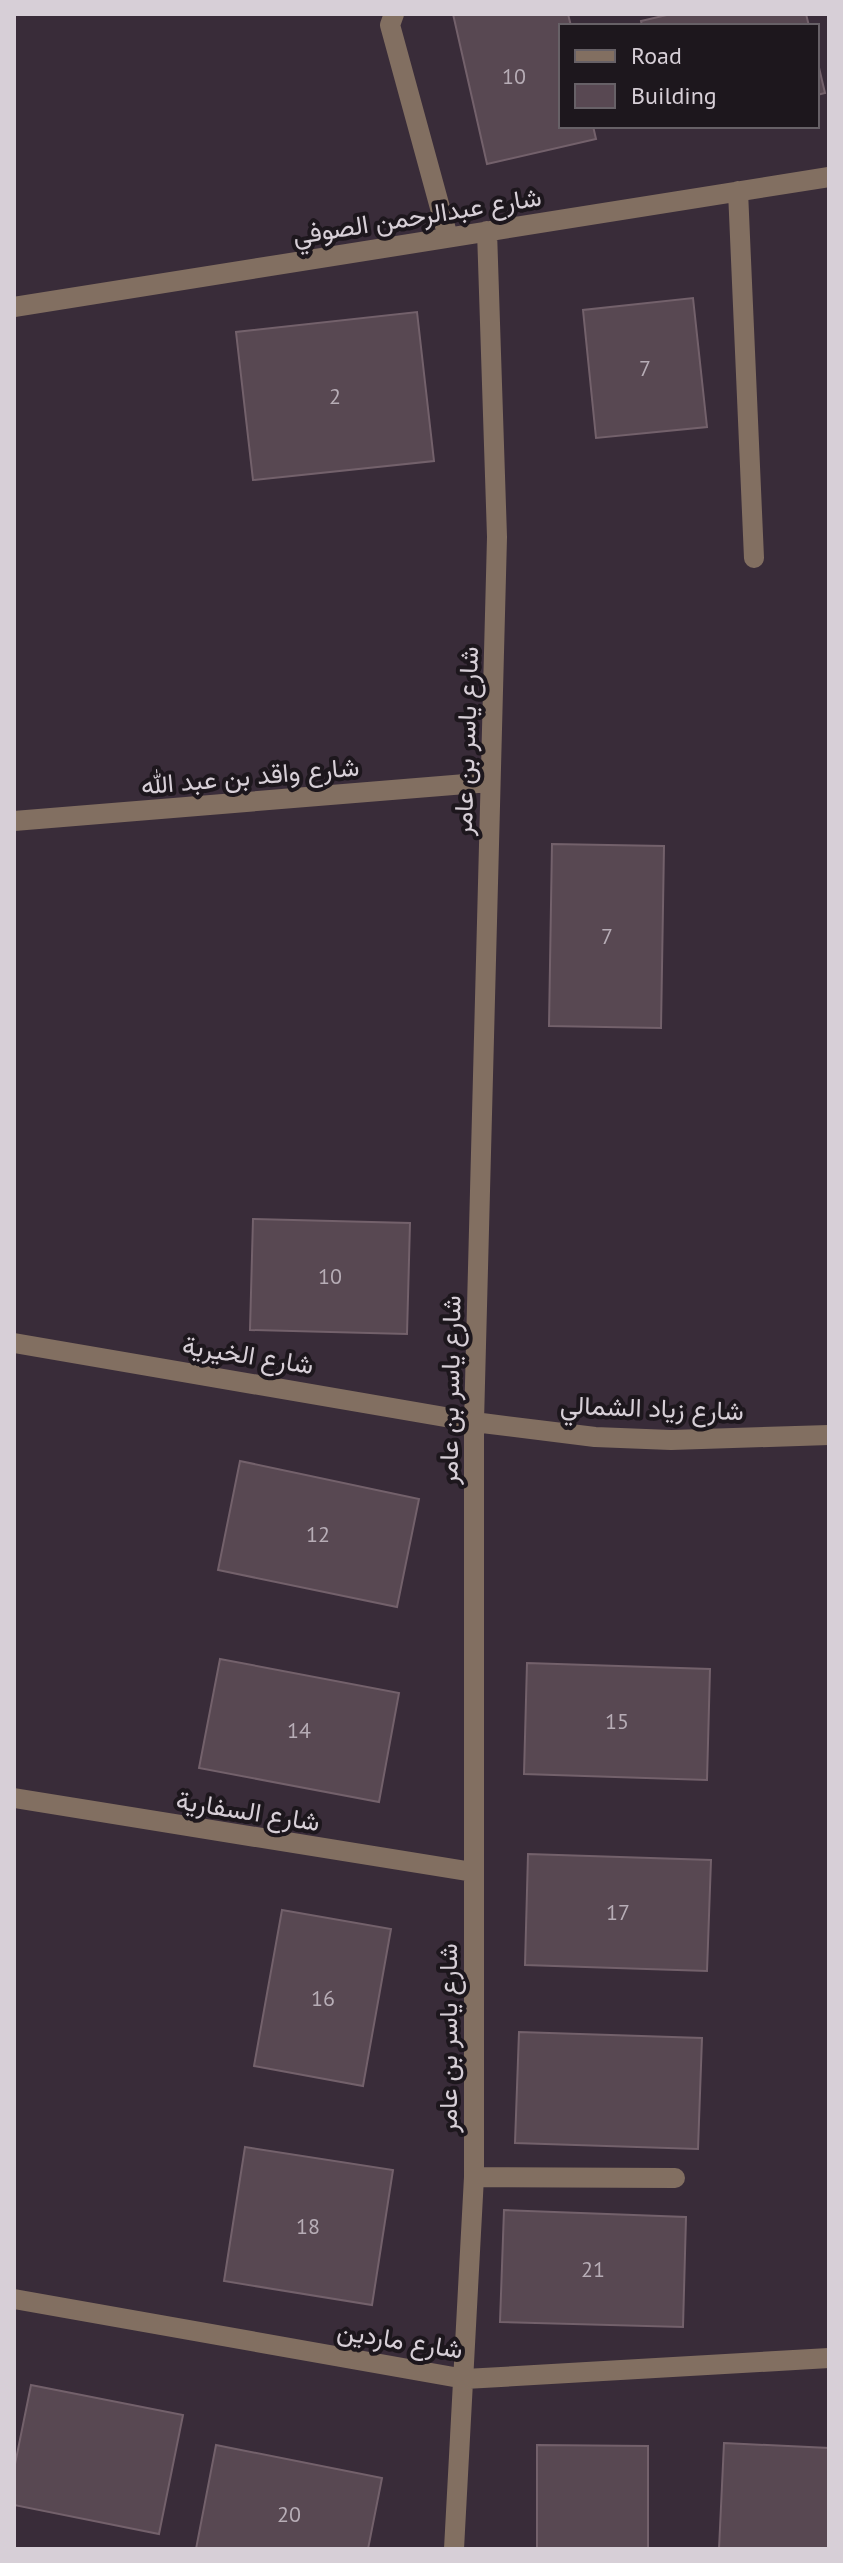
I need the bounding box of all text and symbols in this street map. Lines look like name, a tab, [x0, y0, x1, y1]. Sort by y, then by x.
legend	[559, 24, 819, 128]
text: Road	[631, 40, 682, 71]
house number: 10	[502, 62, 526, 90]
text: Building	[631, 80, 717, 111]
street label: شارع عبدالرحمن الصوفي	[290, 180, 544, 256]
house number: 7	[639, 354, 651, 382]
house number: 2	[329, 382, 341, 410]
street label: شارع ياسر بن عامر	[446, 646, 487, 837]
street label: شارع واقد بن عبد الله	[139, 750, 361, 803]
house number: 7	[601, 922, 613, 950]
house number: 10	[318, 1262, 342, 1290]
street label: شارع ياسر بن عامر	[431, 1295, 470, 1486]
street label: شارع الخيرية	[180, 1328, 316, 1383]
street label: شارع زياد الشمالي	[559, 1388, 745, 1432]
house number: 12	[306, 1520, 330, 1548]
house number: 15	[605, 1707, 629, 1735]
house number: 14	[287, 1716, 311, 1744]
street label: شارع السفارية	[174, 1783, 322, 1840]
house number: 17	[606, 1898, 630, 1926]
street label: شارع ياسر بن عامر	[431, 1943, 466, 2134]
house number: 16	[311, 1984, 335, 2012]
house number: 18	[296, 2212, 320, 2240]
house number: 21	[581, 2255, 605, 2283]
street label: شارع ماردين	[334, 2313, 465, 2368]
house number: 20	[277, 2500, 301, 2528]

